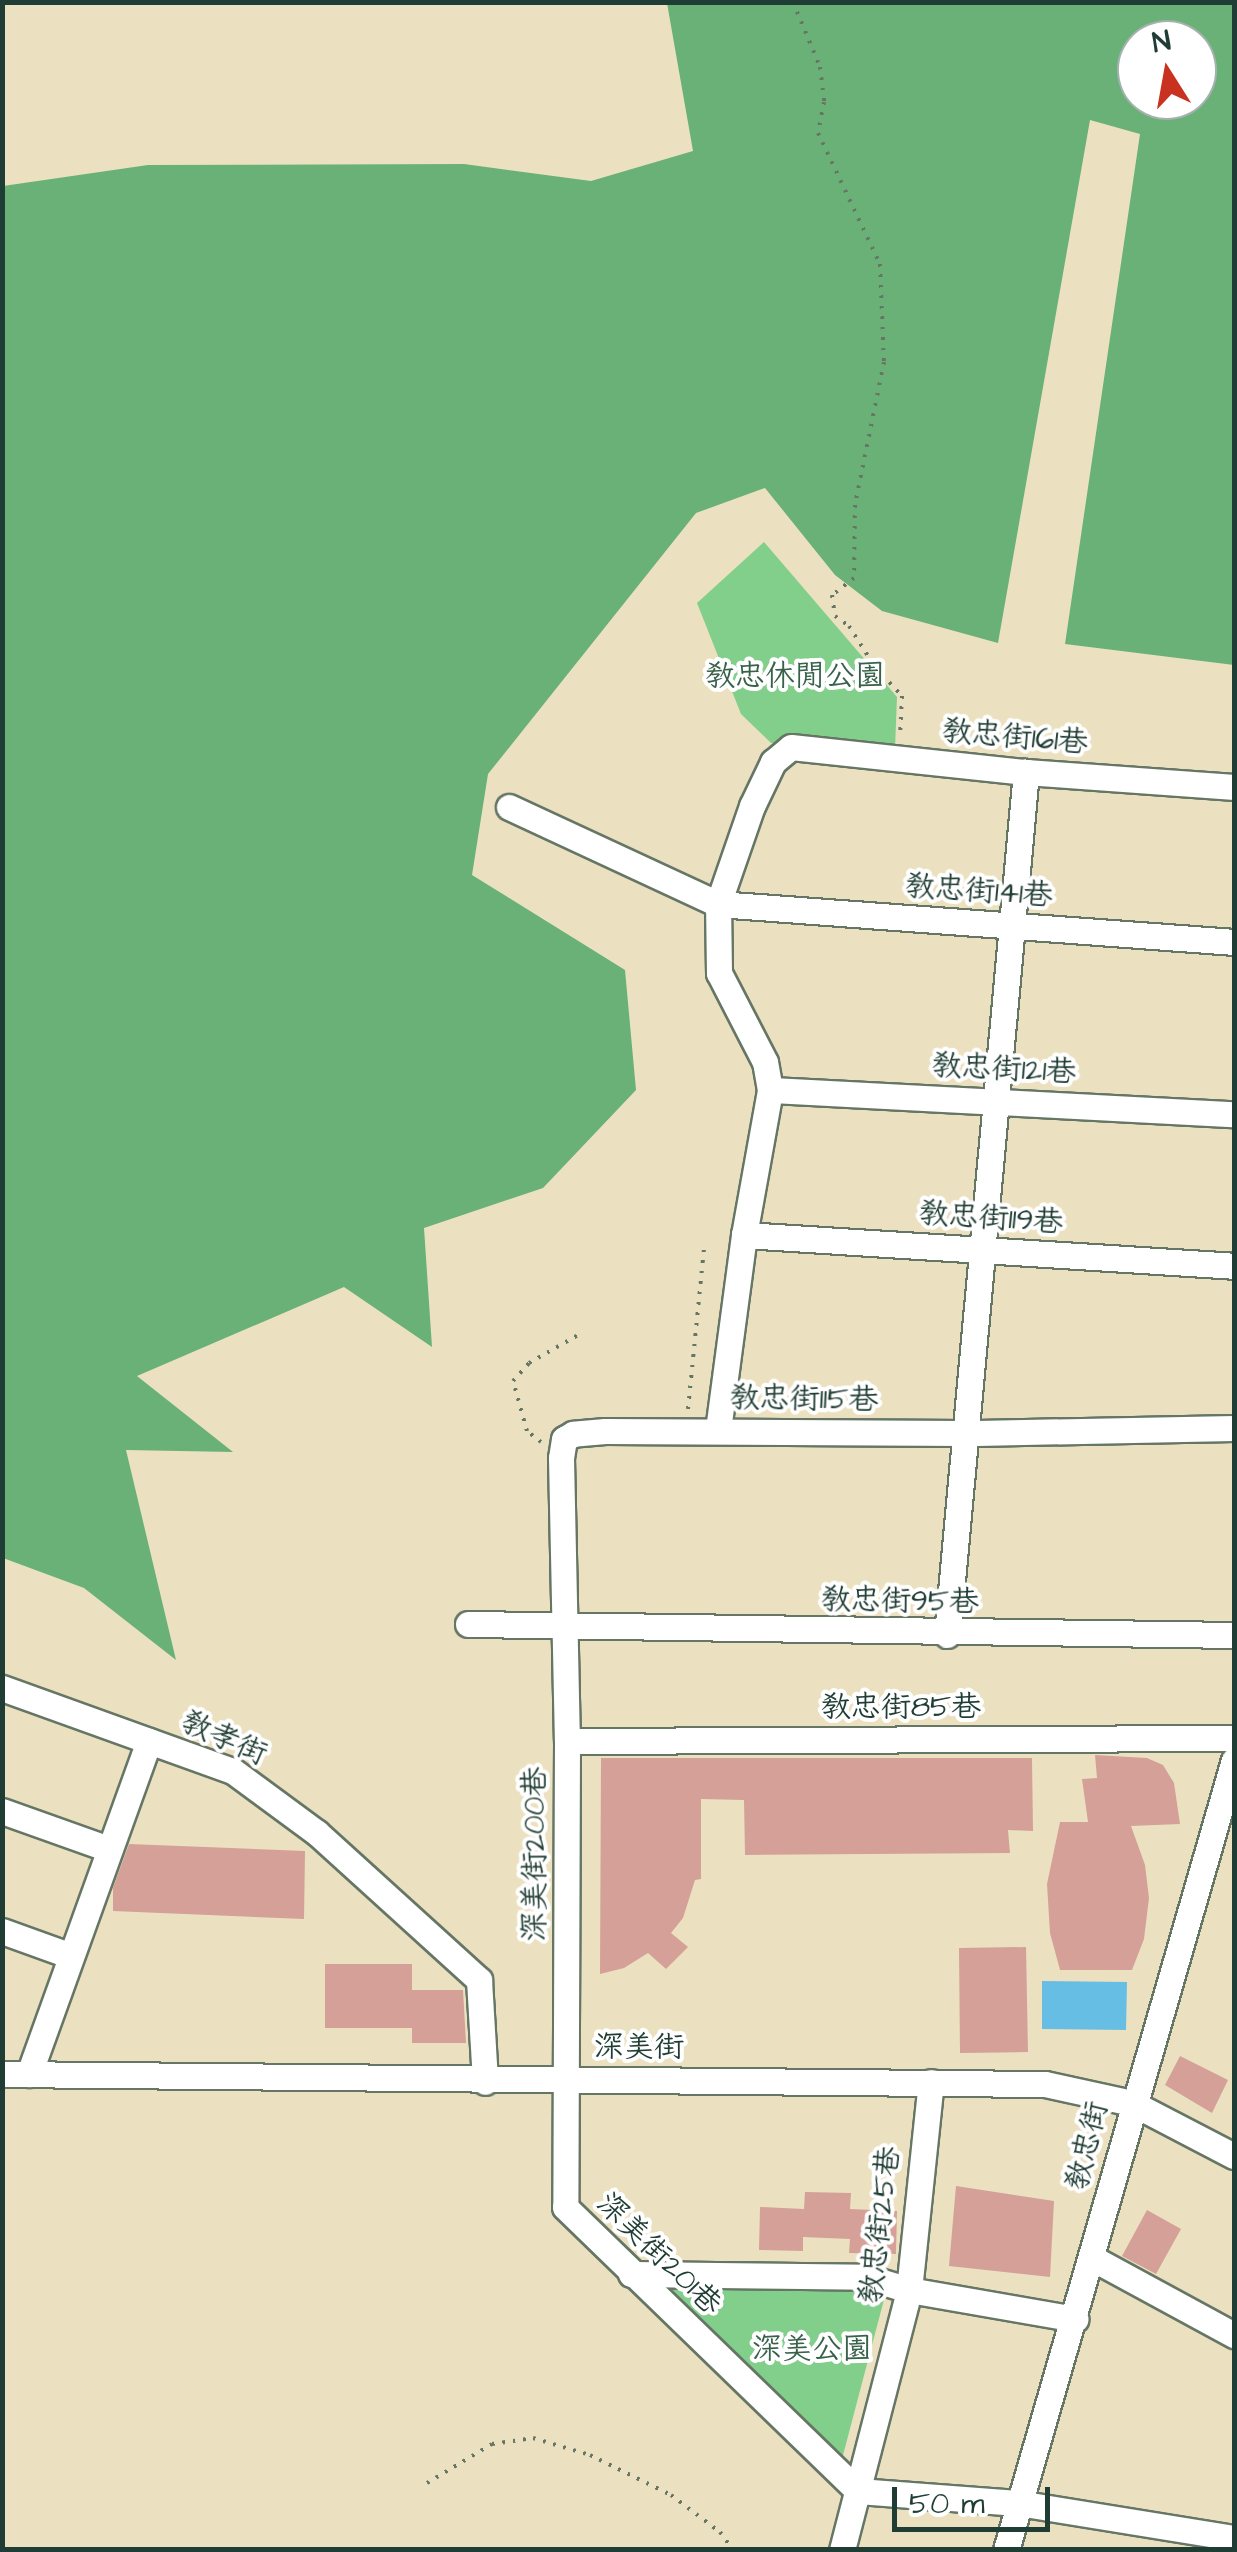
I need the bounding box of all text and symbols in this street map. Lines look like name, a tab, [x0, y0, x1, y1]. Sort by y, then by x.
north arrow	[1117, 20, 1217, 120]
text: N	[1149, 21, 1174, 63]
park label: 教忠休閒公園	[705, 658, 885, 694]
street label: 教忠街161巷	[940, 713, 1090, 761]
street label: 教忠街141巷	[904, 868, 1054, 914]
street label: 教忠街121巷	[931, 1047, 1077, 1091]
street label: 教忠街119巷	[918, 1195, 1064, 1241]
street label: 教忠街115巷	[729, 1380, 879, 1418]
street label: 教忠街95巷	[821, 1582, 979, 1620]
street label: 教忠街85巷	[821, 1689, 981, 1725]
street label: 教孝街	[176, 1703, 272, 1773]
street label: 深美街200巷	[517, 1766, 553, 1942]
street label: 深美街	[594, 2029, 684, 2065]
street label: 教忠街	[1059, 2098, 1115, 2194]
street label: 教忠街25巷	[852, 2144, 908, 2306]
street label: 深美街201巷	[589, 2186, 729, 2322]
park label: 深美公園	[752, 2331, 872, 2367]
scale bar	[897, 2467, 1054, 2529]
text: 50 m	[909, 2483, 985, 2525]

